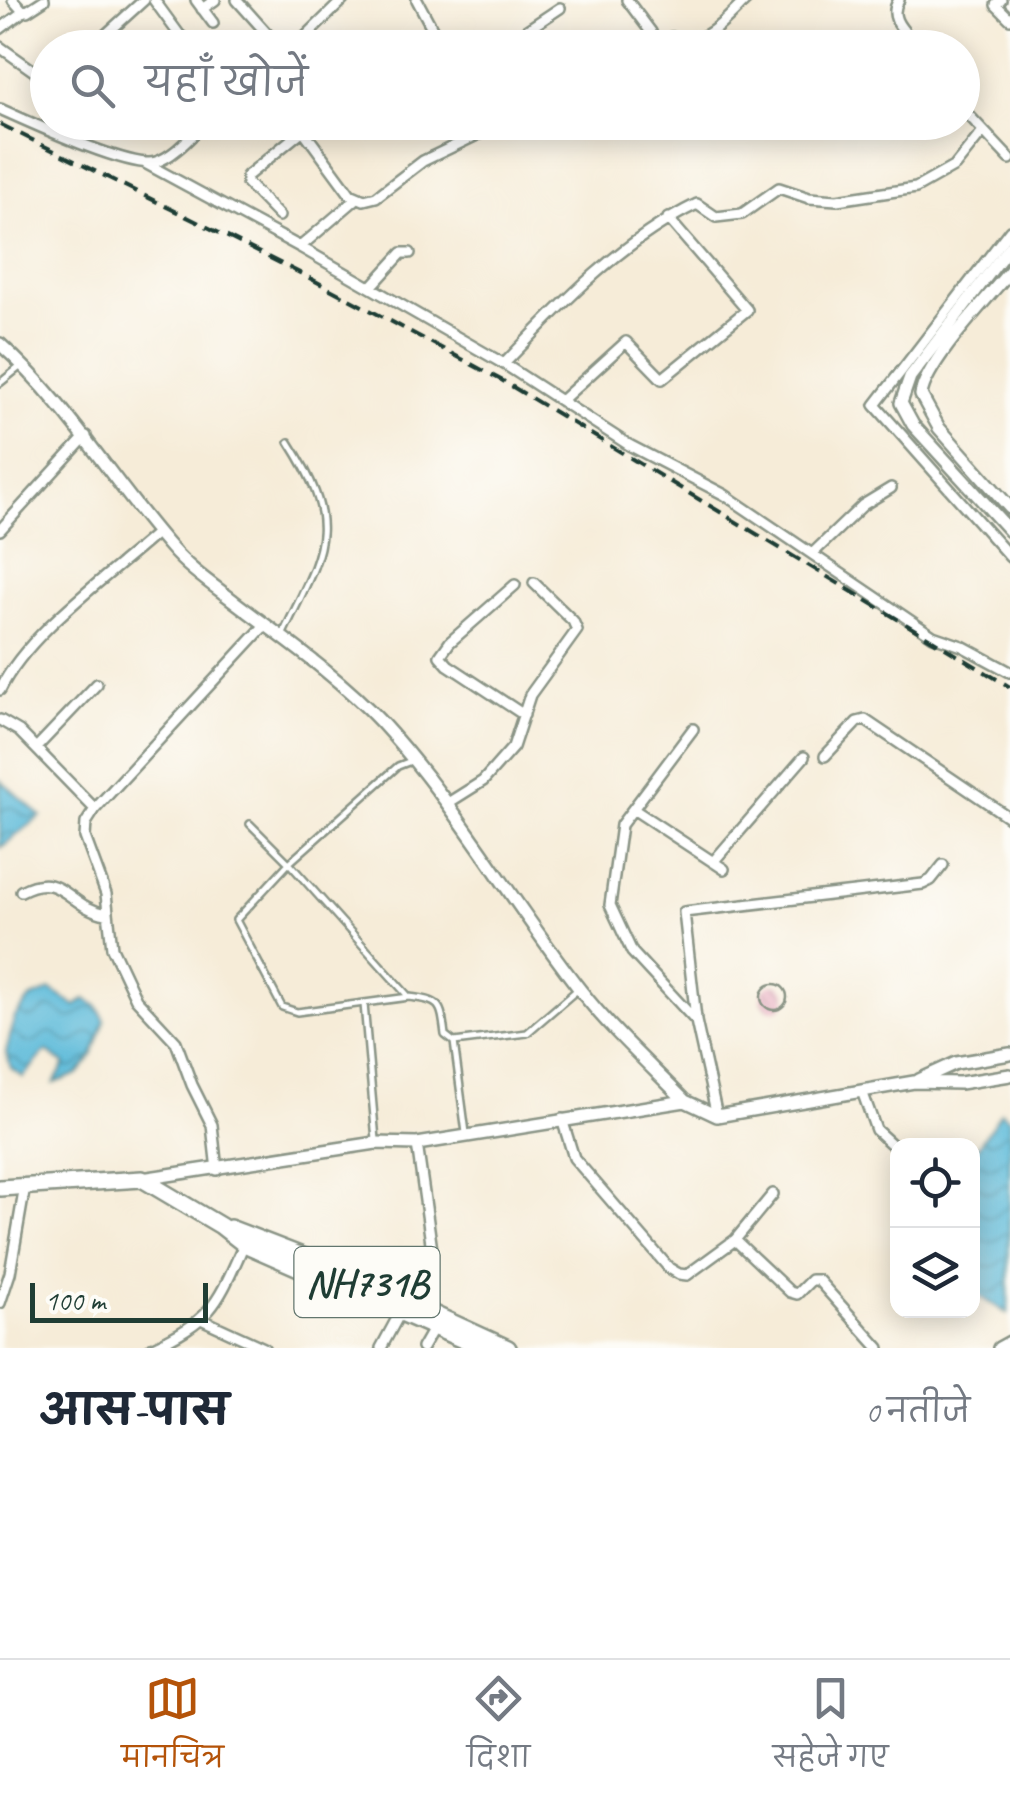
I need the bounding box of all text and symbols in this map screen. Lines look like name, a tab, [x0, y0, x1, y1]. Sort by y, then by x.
search box	[30, 30, 980, 140]
icon: search	[65, 58, 120, 113]
text: यहाँ खोजें	[145, 59, 308, 106]
map controls	[890, 1138, 980, 1318]
button: locate	[890, 1138, 980, 1228]
button: layers	[890, 1228, 980, 1318]
road number: NH731B	[294, 1247, 440, 1317]
scale bar	[30, 1278, 208, 1322]
text: 100 m	[45, 1283, 105, 1318]
text: आस-पास	[40, 1384, 229, 1437]
text: 0 नतीजे	[865, 1391, 970, 1432]
tab: मानचित्र	[121, 1671, 224, 1788]
tab: दिशा	[467, 1671, 530, 1788]
tab: सहेजे गए	[773, 1671, 889, 1788]

